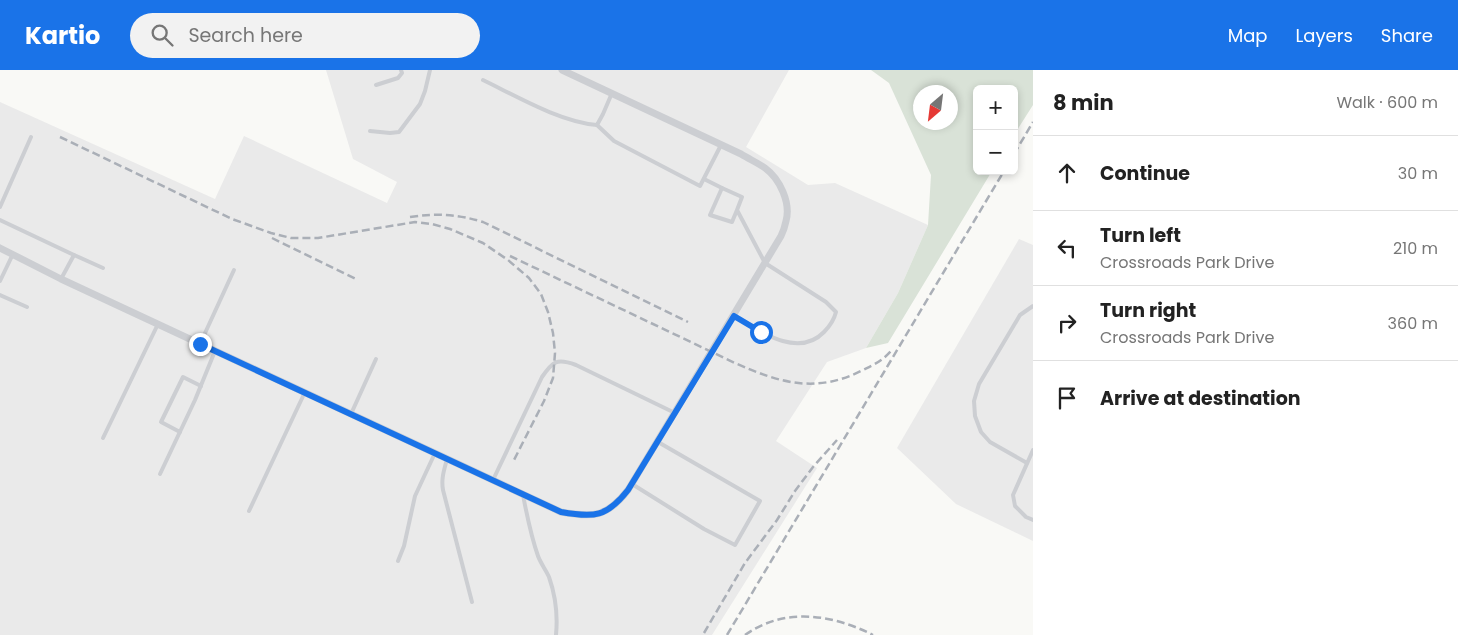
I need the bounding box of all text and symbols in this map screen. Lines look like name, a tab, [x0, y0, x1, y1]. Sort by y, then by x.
search box	[130, 13, 480, 58]
text: Kartio	[25, 19, 100, 52]
icon: search	[148, 21, 176, 49]
text: Search here	[188, 22, 303, 49]
text: Map	[1228, 23, 1268, 48]
text: Layers	[1296, 23, 1353, 48]
text: Share	[1381, 23, 1433, 48]
north arrow	[913, 85, 958, 130]
map controls	[973, 85, 1018, 175]
button: +	[973, 85, 1018, 130]
text: 8 min	[1053, 88, 1114, 117]
text: Walk · 600 m	[1336, 91, 1438, 114]
button: −	[973, 130, 1018, 175]
icon: ahead	[1053, 159, 1081, 187]
text: Continue	[1100, 160, 1190, 187]
text: 30 m	[1398, 162, 1438, 185]
text: Turn left	[1100, 222, 1181, 249]
icon: left	[1053, 234, 1081, 262]
text: 210 m	[1393, 237, 1438, 260]
text: Crossroads Park Drive	[1100, 251, 1274, 274]
text: Turn right	[1100, 297, 1196, 324]
icon: right	[1053, 309, 1081, 337]
text: 360 m	[1388, 312, 1438, 335]
route start	[750, 321, 773, 344]
text: Crossroads Park Drive	[1100, 326, 1274, 349]
route end	[189, 333, 212, 356]
icon: arrive	[1053, 384, 1081, 412]
text: Arrive at destination	[1100, 385, 1301, 412]

